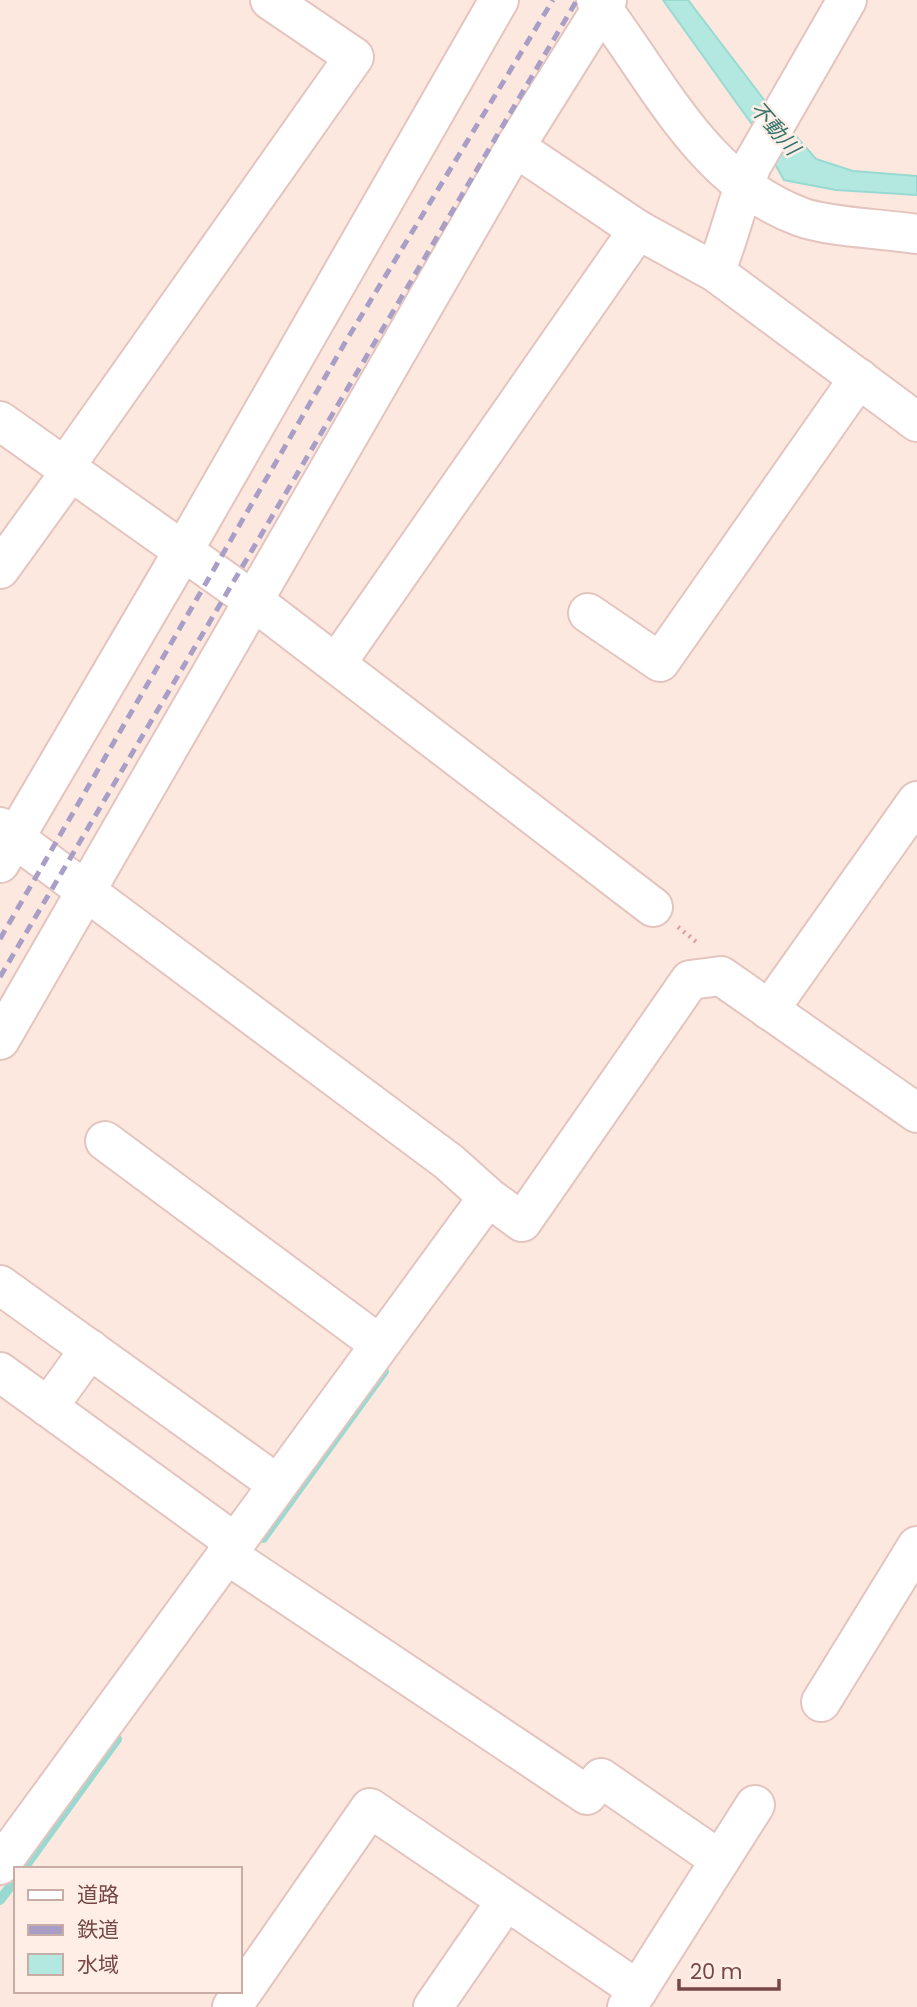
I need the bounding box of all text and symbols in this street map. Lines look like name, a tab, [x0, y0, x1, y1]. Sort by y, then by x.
water label: 不動川	[743, 95, 808, 163]
legend	[14, 1867, 242, 1993]
text: 道路	[77, 1880, 119, 1909]
text: 鉄道	[77, 1915, 119, 1944]
scale bar	[679, 1948, 779, 1992]
text: 水域	[77, 1950, 119, 1979]
text: 20 m	[690, 1957, 743, 1986]

